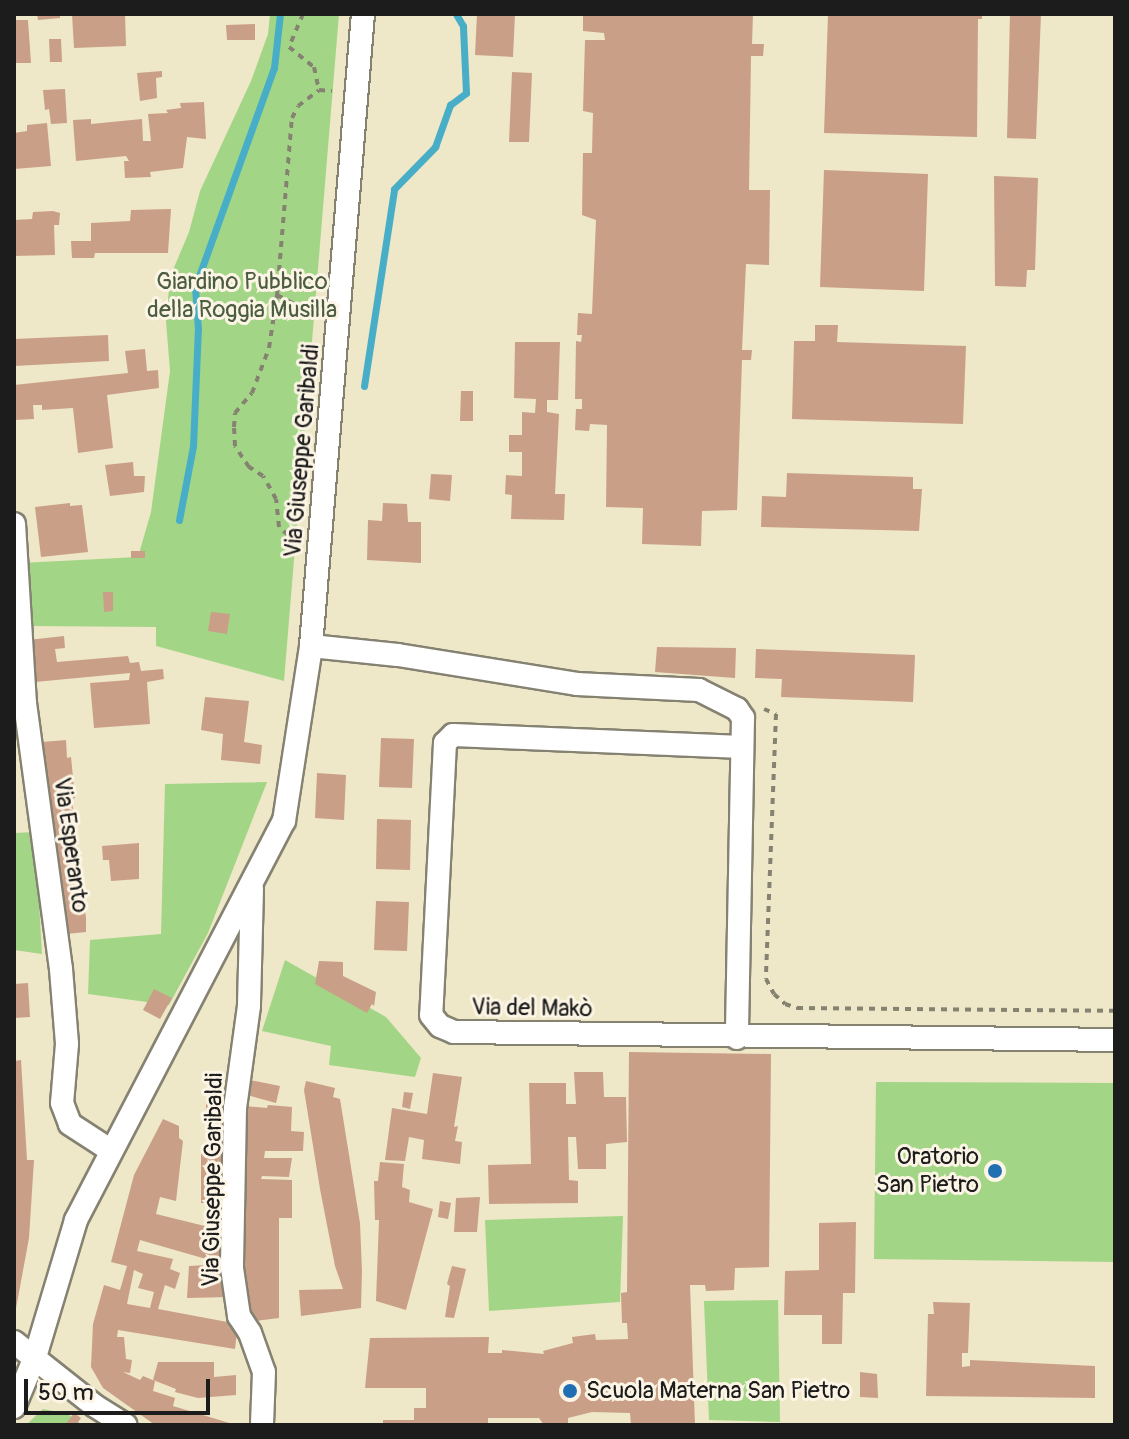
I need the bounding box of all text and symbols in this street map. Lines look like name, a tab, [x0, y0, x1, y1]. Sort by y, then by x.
park label: Giardino Pubblico della Roggia Musilla	[147, 268, 337, 324]
street label: Via Giuseppe Garibaldi	[278, 343, 326, 559]
street label: Via Esperanto	[47, 776, 95, 914]
street label: Via del Makò	[471, 993, 593, 1023]
street label: Via Giuseppe Garibaldi	[197, 1073, 229, 1287]
place label: Oratorio San Pietro	[876, 1143, 979, 1199]
marker: Oratorio San Pietro	[986, 1162, 1004, 1180]
scale bar	[28, 1363, 214, 1413]
place label: Scuola Materna San Pietro	[586, 1377, 850, 1405]
text: 50 m	[38, 1378, 94, 1407]
marker: Scuola Materna San Pietro	[561, 1382, 579, 1400]

